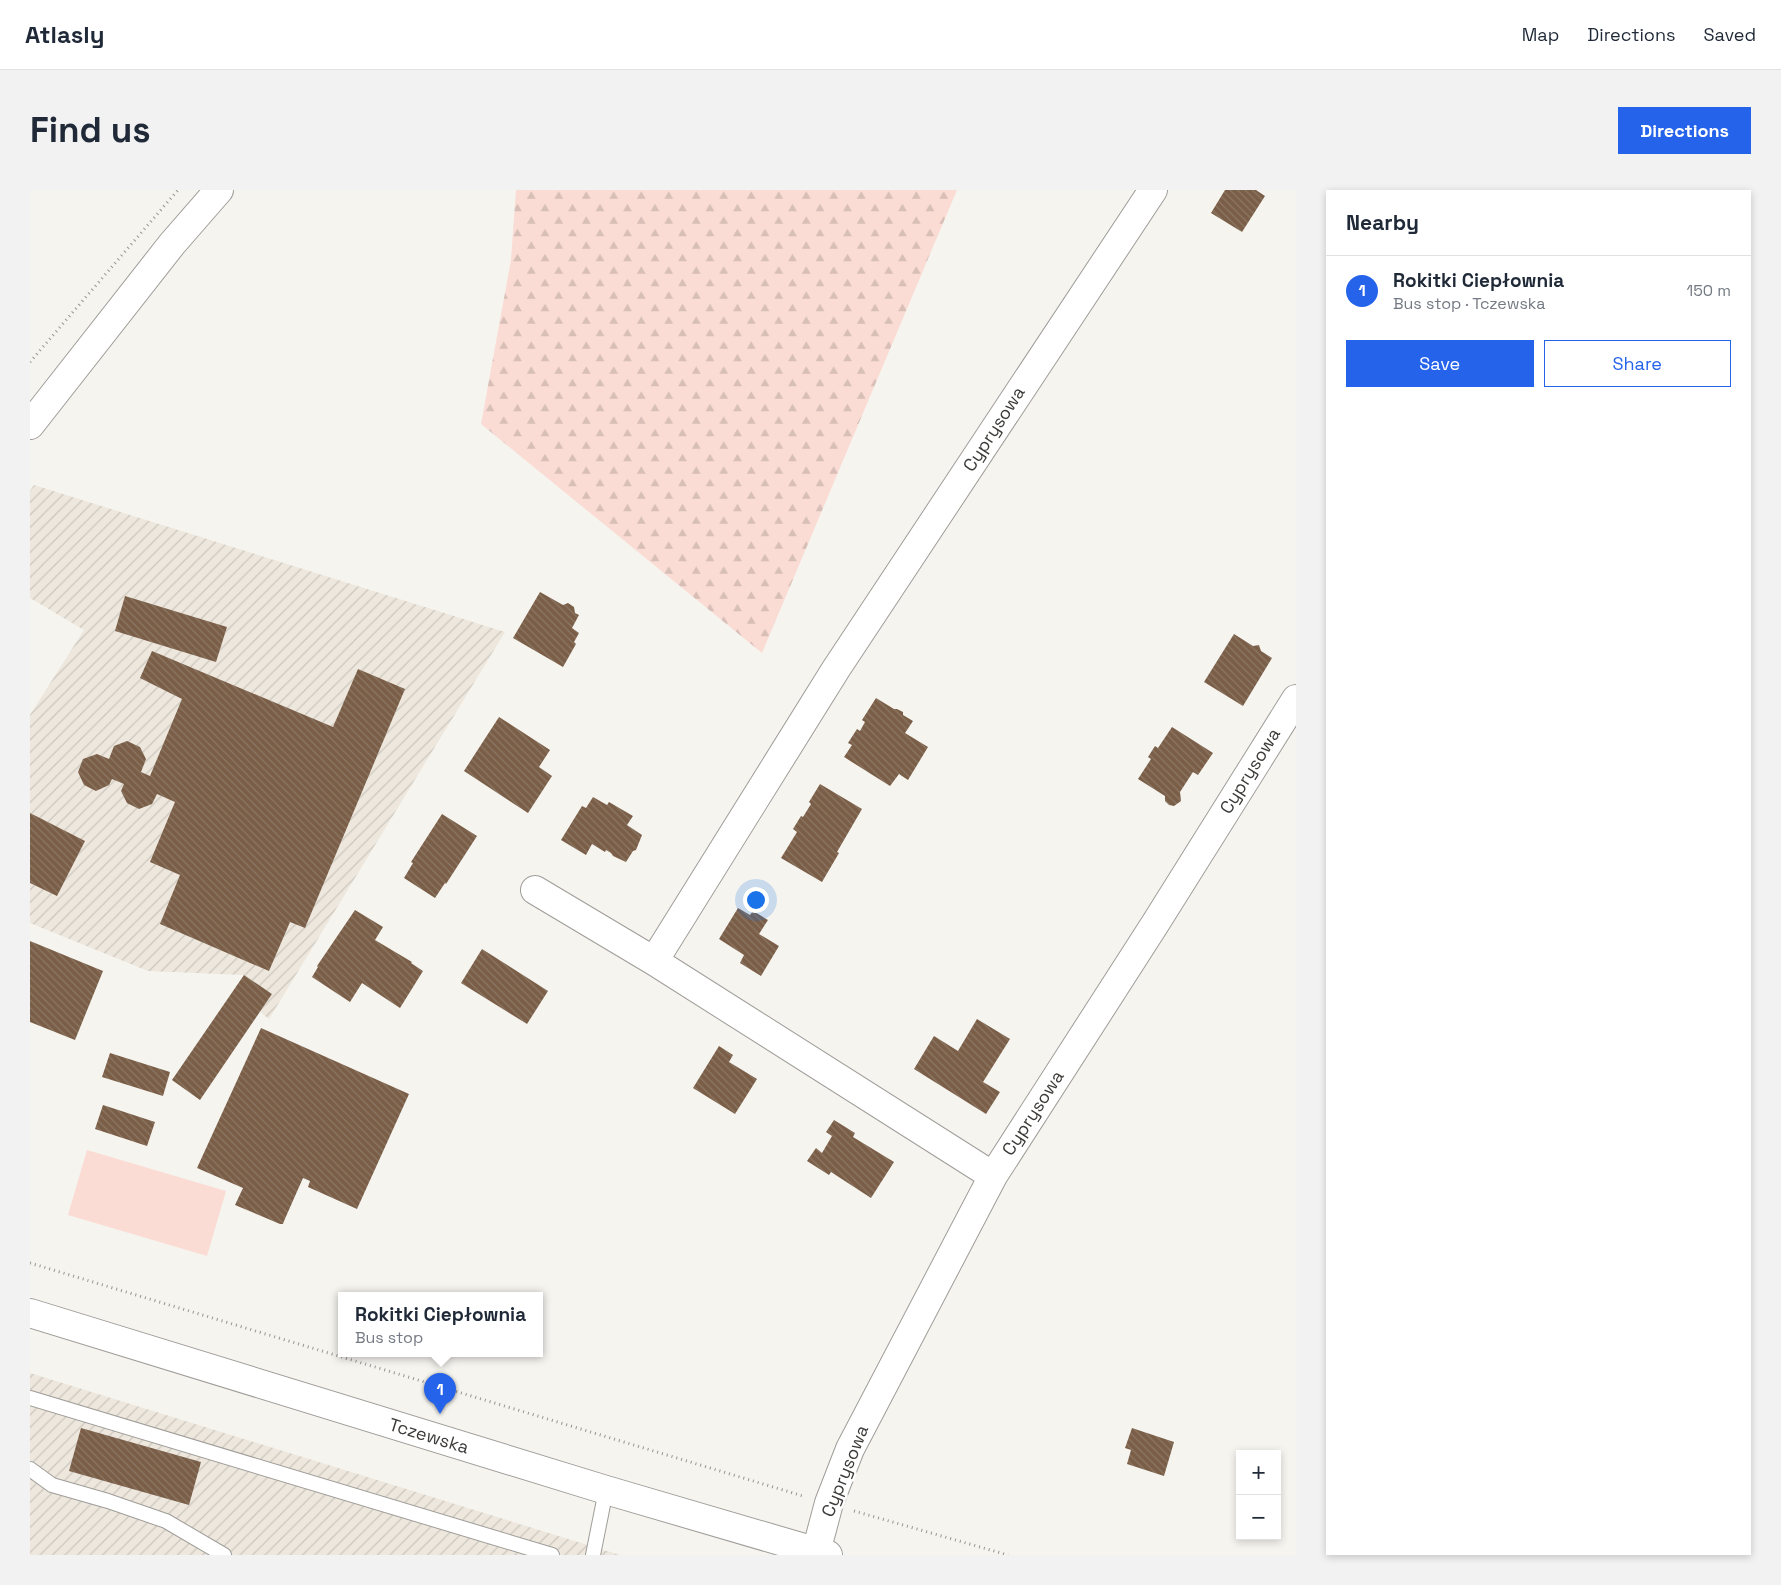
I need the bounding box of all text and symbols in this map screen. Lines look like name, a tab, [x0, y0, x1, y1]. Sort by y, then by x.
text: Atlasly	[25, 19, 104, 50]
text: Map	[1522, 23, 1559, 46]
text: Directions	[1587, 23, 1676, 46]
text: Saved	[1704, 23, 1756, 46]
button: Directions	[1618, 107, 1751, 154]
text: Find us	[30, 108, 151, 152]
text: Nearby	[1346, 209, 1419, 236]
text: Rokitki Ciepłownia	[1393, 268, 1564, 293]
text: 1	[1358, 280, 1366, 301]
text: 150 m	[1687, 280, 1731, 301]
text: Bus stop · Tczewska	[1393, 293, 1545, 314]
button: Save	[1346, 340, 1534, 387]
button: Share	[1544, 340, 1731, 387]
street label: Cyprysowa	[958, 382, 1030, 476]
street label: Cyprysowa	[1214, 724, 1285, 818]
your location	[743, 887, 769, 913]
street label: Cyprysowa	[997, 1066, 1069, 1160]
popup	[338, 1292, 543, 1357]
text: Rokitki Ciepłownia	[355, 1302, 526, 1327]
text: Bus stop	[355, 1327, 423, 1348]
pin: 1	[424, 1373, 456, 1414]
street label: Tczewska	[386, 1412, 472, 1459]
street label: Cyprysowa	[816, 1422, 873, 1520]
map controls	[1236, 1450, 1281, 1540]
button: +	[1236, 1450, 1281, 1495]
button: −	[1236, 1495, 1281, 1540]

